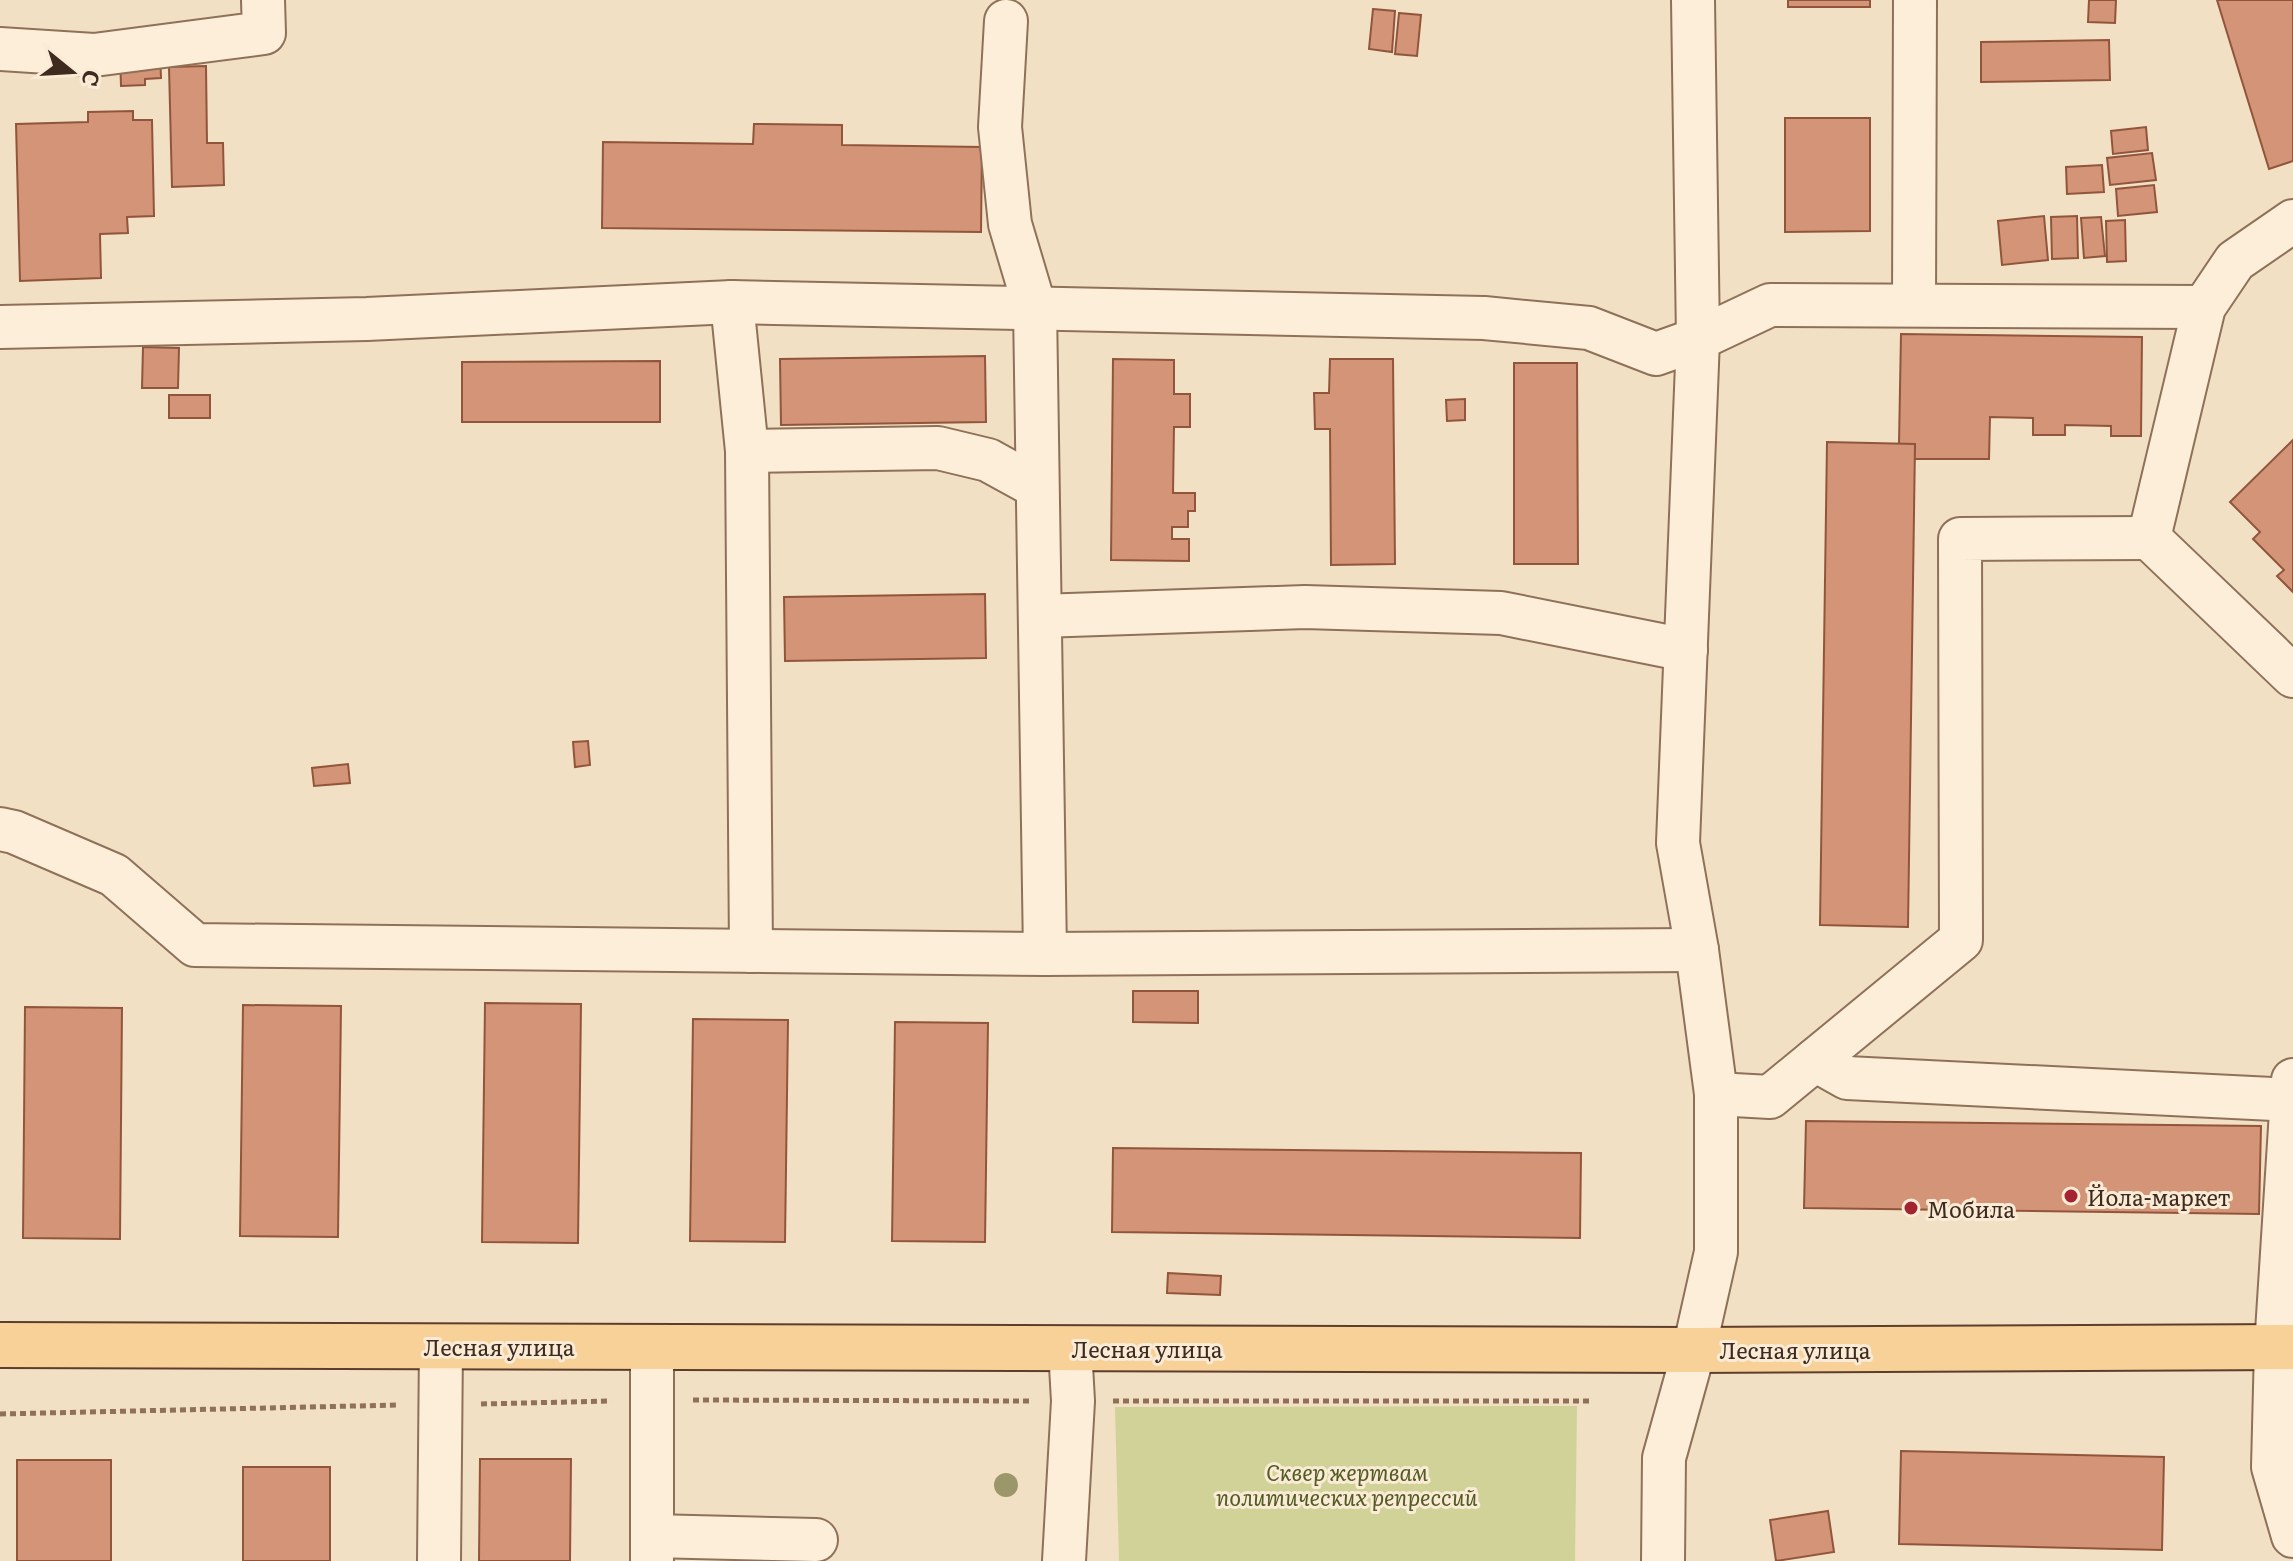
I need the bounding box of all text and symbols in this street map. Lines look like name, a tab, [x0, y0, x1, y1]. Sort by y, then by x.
north arrow	[32, 32, 112, 112]
text: С	[74, 66, 111, 91]
place label: Йола-маркет	[2087, 1180, 2231, 1213]
marker: Йола-маркет	[2062, 1187, 2080, 1205]
place label: Мобила	[1927, 1192, 2015, 1225]
marker: Мобила	[1902, 1199, 1920, 1217]
street label: Лесная улица	[423, 1330, 575, 1363]
street label: Лесная улица	[1071, 1332, 1223, 1365]
street label: Лесная улица	[1719, 1333, 1871, 1366]
park label: Cквер жертвам политических репрессий	[1216, 1455, 1478, 1513]

